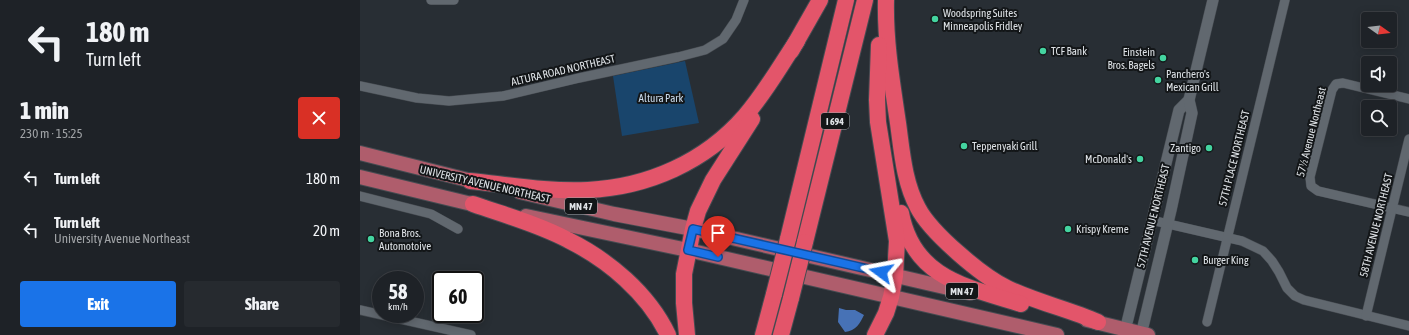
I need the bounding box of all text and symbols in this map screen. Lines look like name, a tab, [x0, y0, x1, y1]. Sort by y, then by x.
place label: Woodspring Suites Minneapolis Fridley	[943, 7, 1023, 32]
north arrow	[1361, 12, 1397, 48]
map controls	[1361, 12, 1397, 136]
marker: Woodspring Suites Minneapolis Fridley	[930, 14, 940, 24]
icon: left	[20, 16, 72, 68]
text: 180 m	[86, 16, 149, 48]
place label: TCF Bank	[1051, 45, 1087, 57]
marker: TCF Bank	[1038, 46, 1048, 56]
place label: Einstein Bros. Bagels	[1107, 46, 1155, 71]
text: Turn left	[86, 49, 141, 70]
street label: ALTURA ROAD NORTHEAST	[510, 52, 616, 88]
marker: Einstein Bros. Bagels	[1158, 53, 1168, 63]
button: sound	[1361, 56, 1397, 92]
place label: Panchero's Mexican Grill	[1166, 68, 1219, 93]
marker: Panchero's Mexican Grill	[1153, 75, 1163, 85]
street label: 57½ Avenue Northeast	[1294, 86, 1328, 178]
park label: Altura Park	[639, 92, 684, 104]
text: 1 min	[20, 97, 69, 124]
button: close	[298, 97, 340, 139]
button: search	[1361, 100, 1397, 136]
street label: 57TH PLACE NORTHEAST	[1216, 109, 1252, 207]
road number: I 694	[821, 113, 849, 129]
text: 230 m · 15:25	[20, 126, 83, 141]
place label: Teppenyaki Grill	[972, 140, 1038, 152]
marker: Teppenyaki Grill	[959, 141, 969, 151]
place label: Zantigo	[1170, 142, 1201, 154]
marker: Zantigo	[1204, 143, 1214, 153]
place label: McDonald's	[1085, 153, 1132, 165]
marker: McDonald's	[1135, 154, 1145, 164]
street label: UNIVERSITY AVENUE NORTHEAST	[419, 163, 552, 205]
street label: 57TH AVENUE NORTHEAST	[1134, 163, 1172, 269]
icon: left	[20, 167, 42, 189]
text: Turn left	[54, 170, 100, 187]
text: 180 m	[306, 170, 340, 187]
street label: 58TH AVENUE NORTHEAST	[1357, 172, 1395, 278]
road number: MN 47	[565, 198, 597, 214]
text: Turn left	[54, 214, 100, 231]
pin	[701, 216, 735, 257]
icon: left	[20, 219, 42, 241]
text: 20 m	[313, 222, 340, 239]
icon: arrive	[707, 222, 729, 244]
place label: Krispy Kreme	[1076, 223, 1129, 235]
marker: Krispy Kreme	[1063, 224, 1073, 234]
place label: Bona Bros. Automotoive	[379, 227, 431, 252]
text: University Avenue Northeast	[54, 231, 190, 246]
marker: Bona Bros. Automotoive	[366, 234, 376, 244]
position arrow	[860, 251, 902, 293]
place label: Burger King	[1203, 254, 1249, 266]
marker: Burger King	[1190, 255, 1200, 265]
speed limit sign: 60	[432, 271, 484, 323]
text: 58	[389, 280, 407, 303]
button: Exit	[20, 281, 176, 327]
button: Share	[184, 281, 340, 327]
road number: MN 47	[946, 283, 978, 299]
text: km/h	[388, 301, 408, 312]

